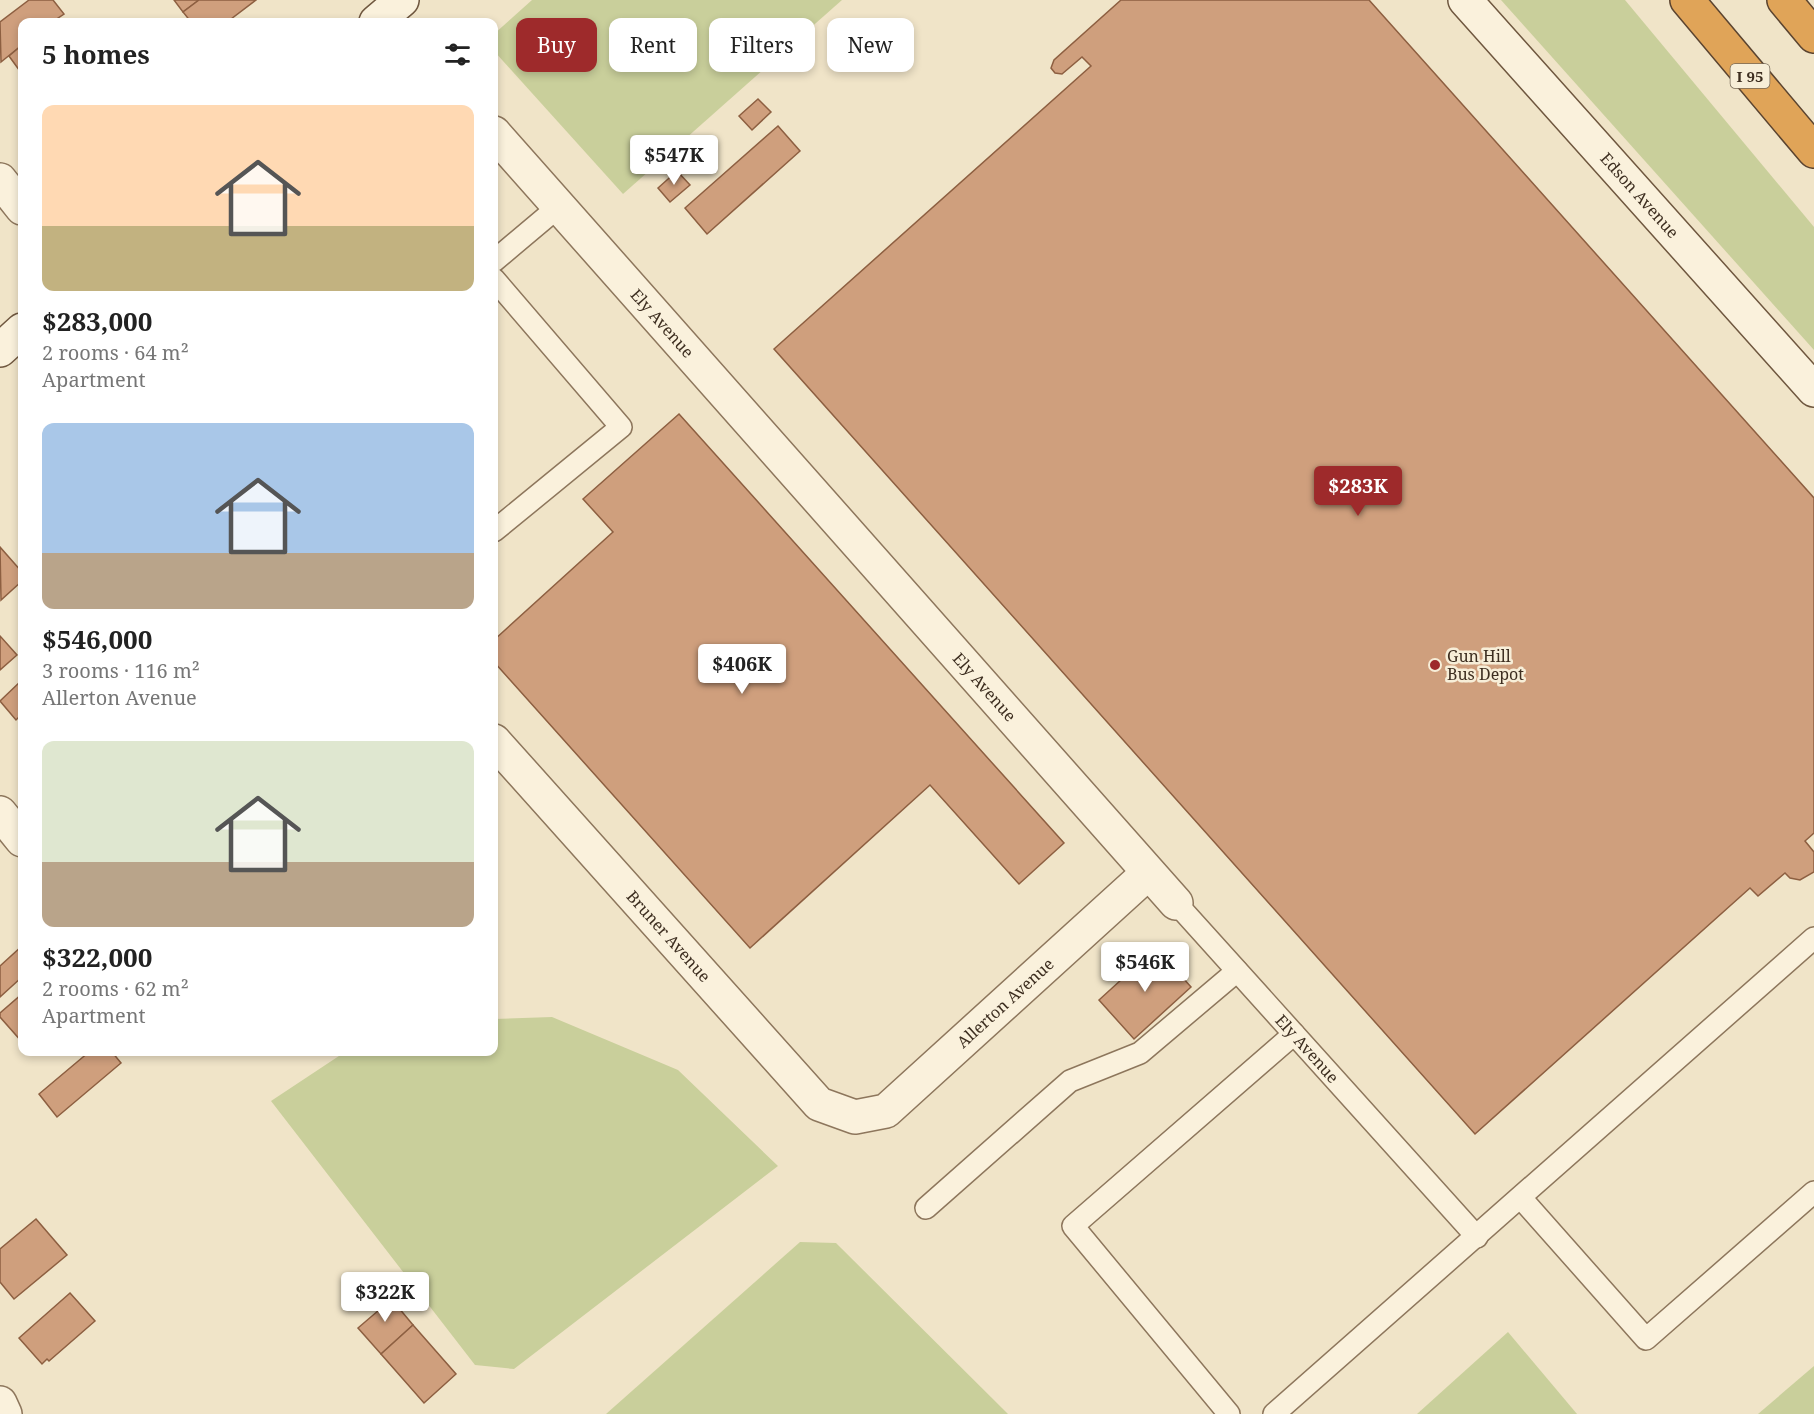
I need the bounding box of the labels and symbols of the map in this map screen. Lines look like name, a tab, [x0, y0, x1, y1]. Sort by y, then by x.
road number: I 95	[1730, 64, 1770, 88]
pin: $547K	[632, 135, 716, 186]
street label: Edson Avenue	[1596, 148, 1684, 243]
street label: Ely Avenue	[626, 284, 699, 362]
pin: $283K	[1316, 466, 1400, 517]
pin: $406K	[700, 644, 784, 695]
place label: Gun Hill Bus Depot	[1447, 645, 1524, 685]
street label: Ely Avenue	[948, 648, 1021, 726]
marker: Gun Hill Bus Depot	[1428, 658, 1442, 672]
street label: Bruner Avenue	[622, 886, 716, 987]
pin: $546K	[1103, 942, 1187, 993]
street label: Allerton Avenue	[952, 953, 1058, 1053]
street label: Ely Avenue	[1270, 1010, 1344, 1088]
pin: $322K	[343, 1272, 427, 1323]

